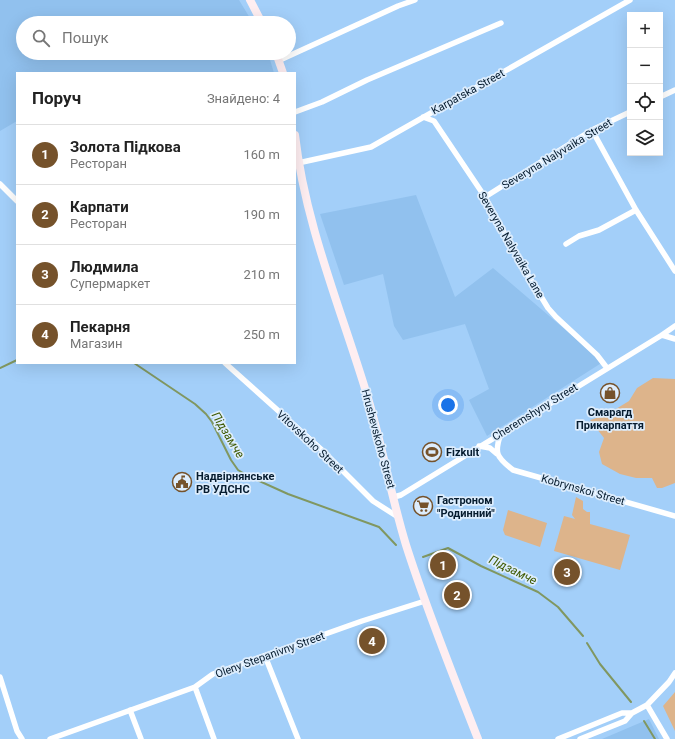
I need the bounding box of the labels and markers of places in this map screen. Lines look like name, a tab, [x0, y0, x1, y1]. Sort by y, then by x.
shop icon: Смарагд Прикарпаття	[599, 382, 621, 404]
place label: Смарагд Прикарпаття	[576, 406, 644, 432]
sports icon: Fizkult	[421, 441, 443, 463]
place label: Fizkult	[446, 446, 479, 459]
place label: Надвірнянське РВ УДСНС	[196, 470, 274, 496]
public building icon: Надвірнянське РВ УДСНС	[171, 471, 193, 493]
place label: Гастроном "Родинний"	[437, 494, 495, 520]
supermarket icon: Гастроном "Родинний"	[412, 495, 434, 517]
pin: 1	[430, 550, 456, 580]
pin: 3	[554, 557, 580, 587]
pin: 2	[444, 580, 470, 610]
pin: 4	[359, 626, 385, 656]

